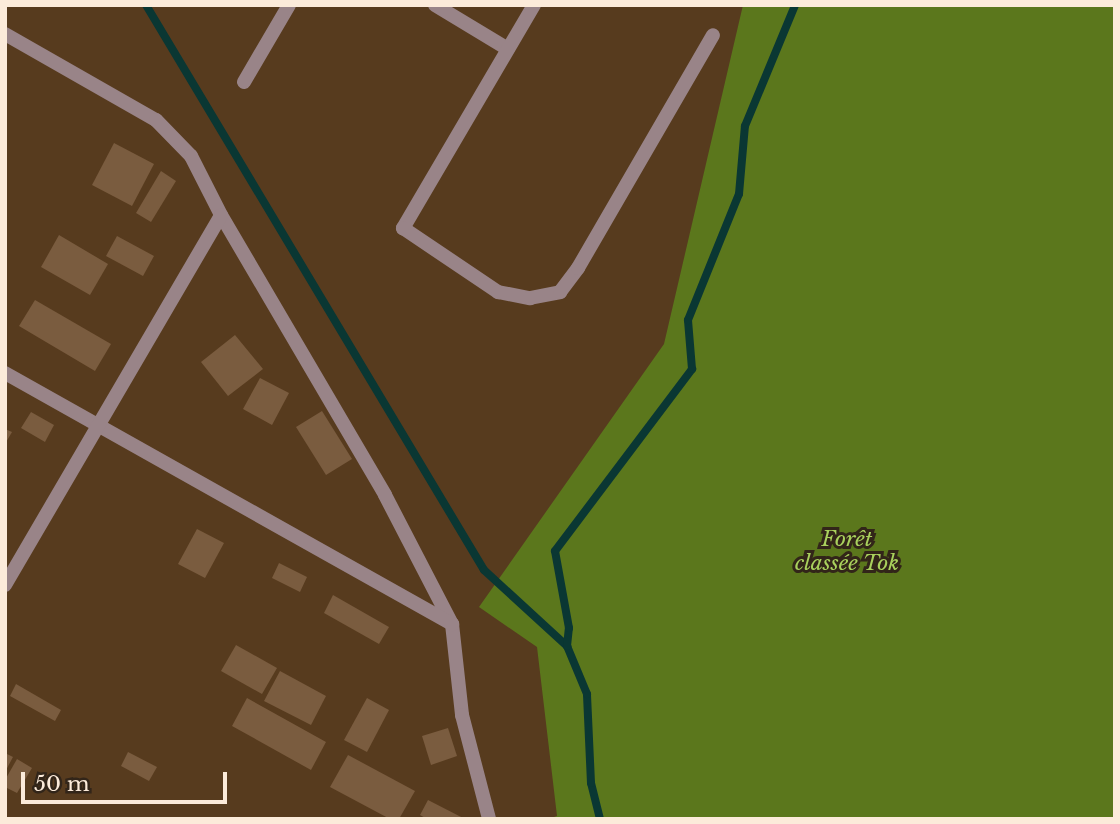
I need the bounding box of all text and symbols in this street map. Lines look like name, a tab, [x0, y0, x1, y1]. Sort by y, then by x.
park label: Forêt classée Tok	[795, 526, 899, 576]
scale bar	[24, 758, 231, 802]
text: 50 m	[34, 771, 89, 797]

